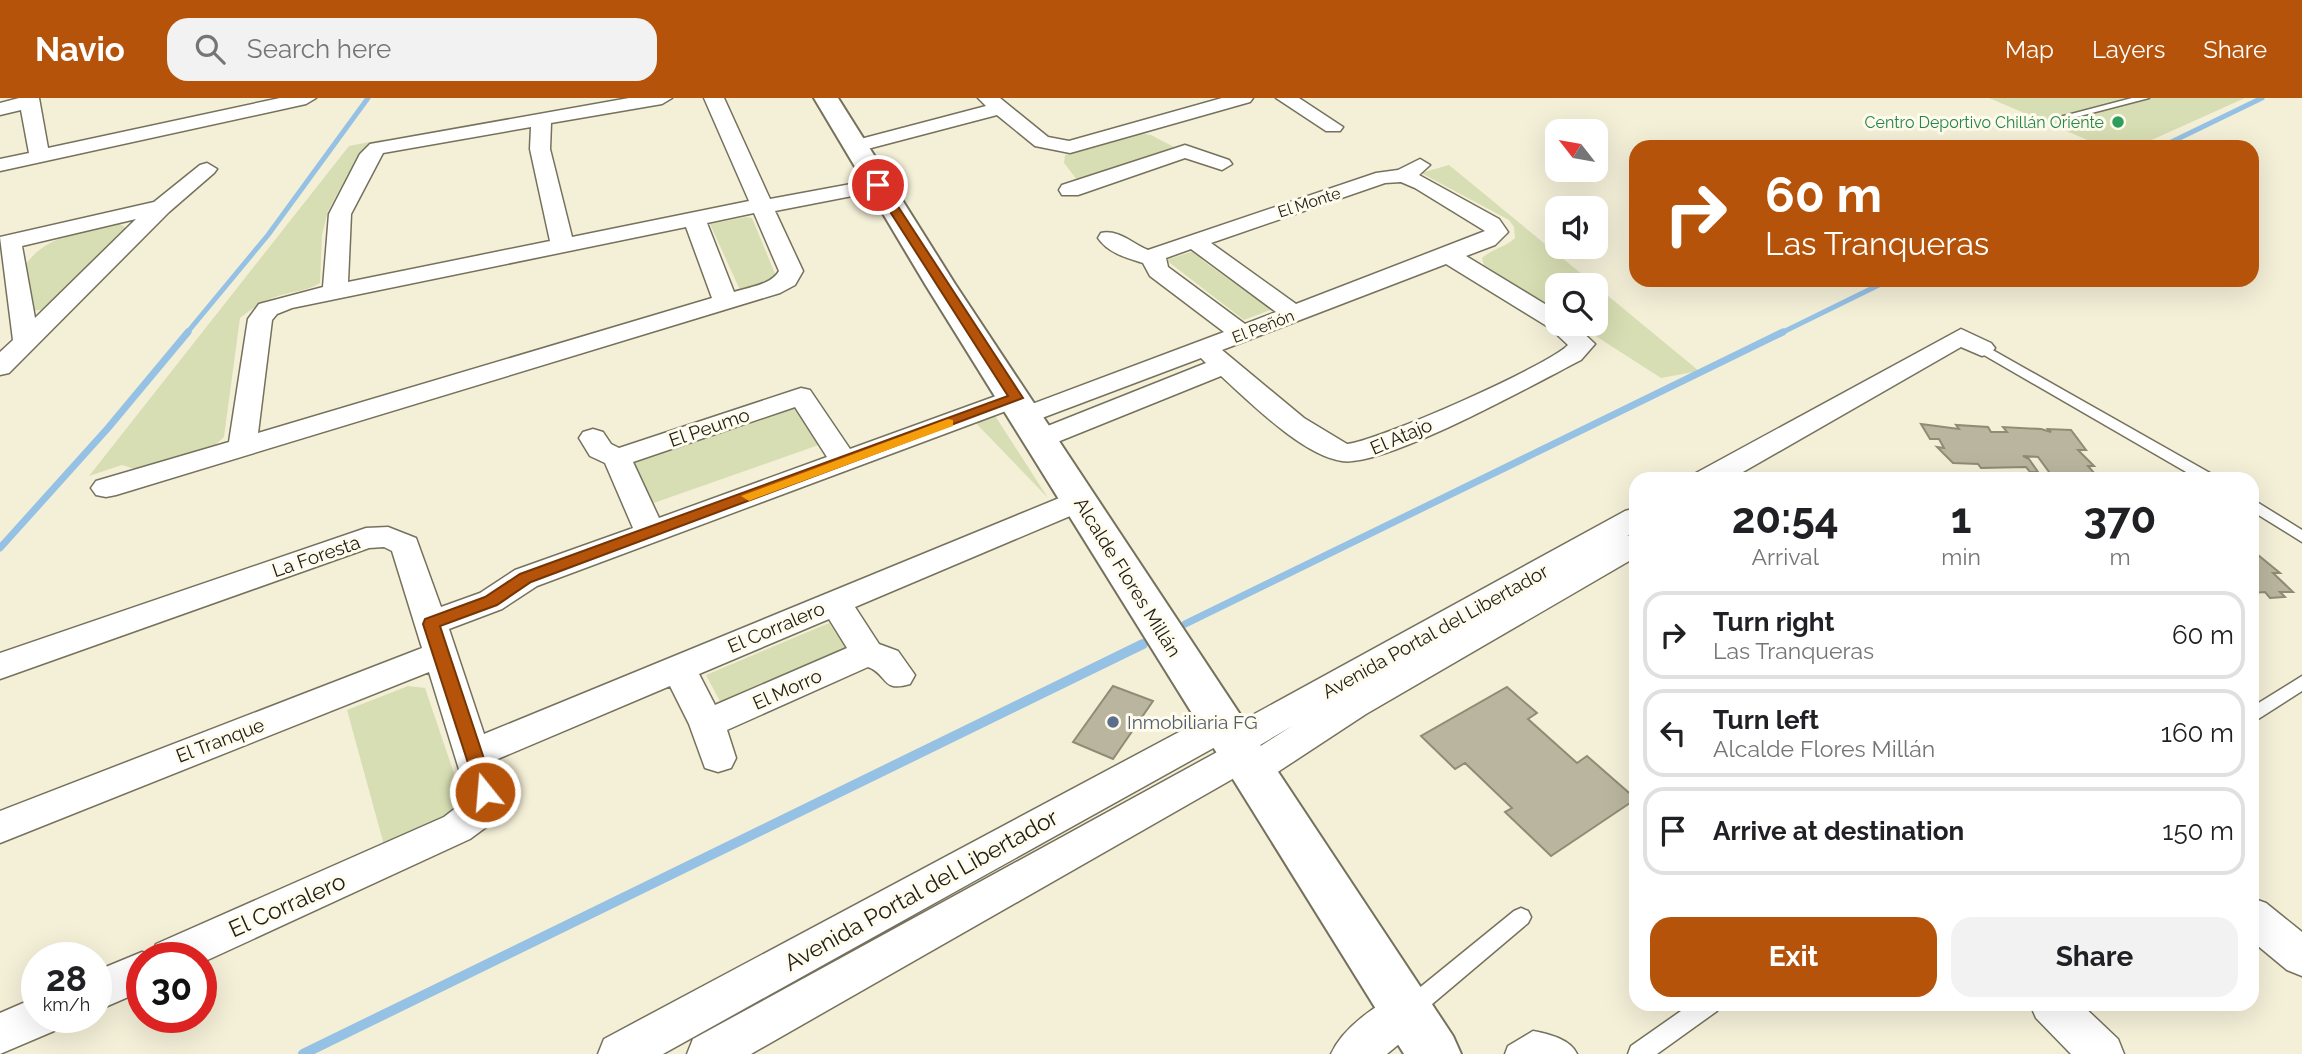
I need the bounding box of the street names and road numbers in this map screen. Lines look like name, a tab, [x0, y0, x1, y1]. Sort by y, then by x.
street label: El Monte	[1275, 183, 1343, 222]
street label: El Peñón	[1229, 306, 1297, 347]
street label: El Peumo	[666, 403, 752, 451]
street label: El Atajo	[1367, 413, 1435, 459]
street label: Alcalde Flores Millán	[1070, 493, 1186, 661]
street label: La Foresta	[269, 531, 363, 581]
street label: Avenida Portal del Libertador	[1318, 559, 1552, 702]
street label: El Corralero	[724, 597, 828, 657]
street label: El Morro	[749, 664, 825, 714]
street label: El Tranque	[173, 713, 267, 767]
street label: Avenida Portal del Libertador	[779, 803, 1062, 976]
street label: El Corralero	[224, 867, 349, 942]

